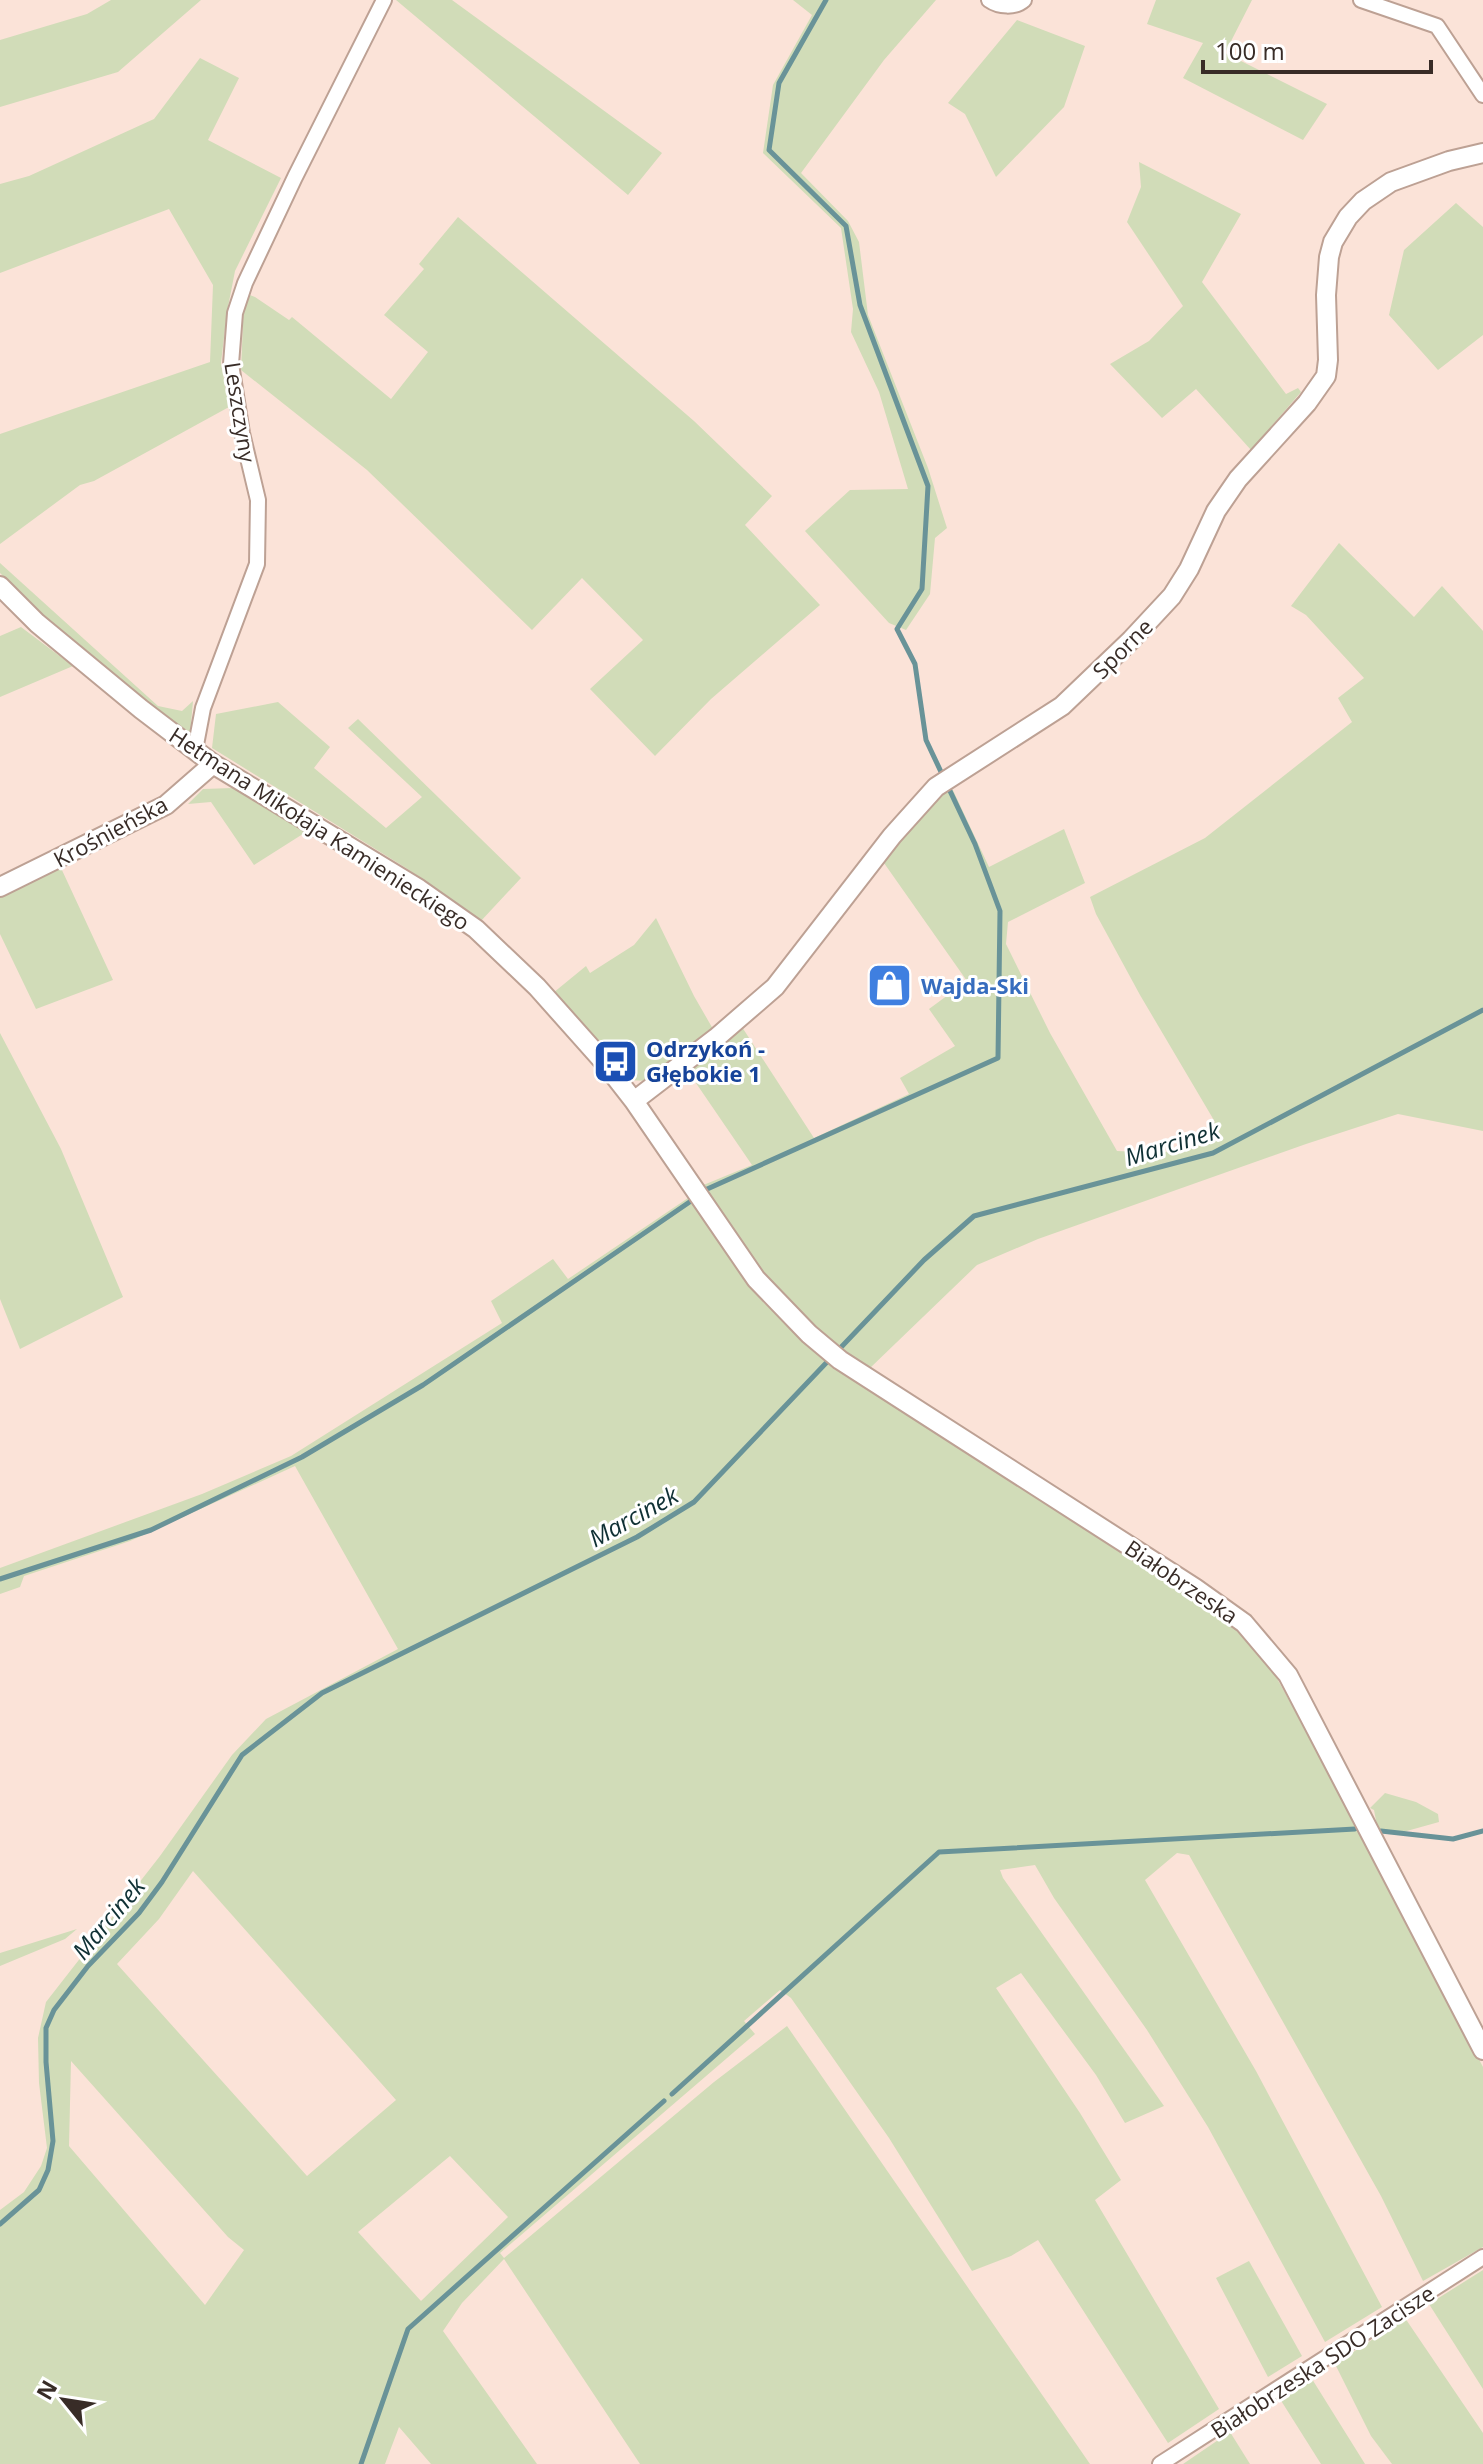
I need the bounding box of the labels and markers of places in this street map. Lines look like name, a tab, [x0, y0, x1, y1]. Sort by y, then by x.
shop icon: Wajda-Ski	[866, 961, 914, 1009]
place label: Wajda-Ski	[921, 970, 1029, 1000]
place label: Odrzykoń - Głębokie 1	[646, 1033, 765, 1088]
bus stop icon: Odrzykoń - Głębokie 1	[591, 1037, 639, 1085]

